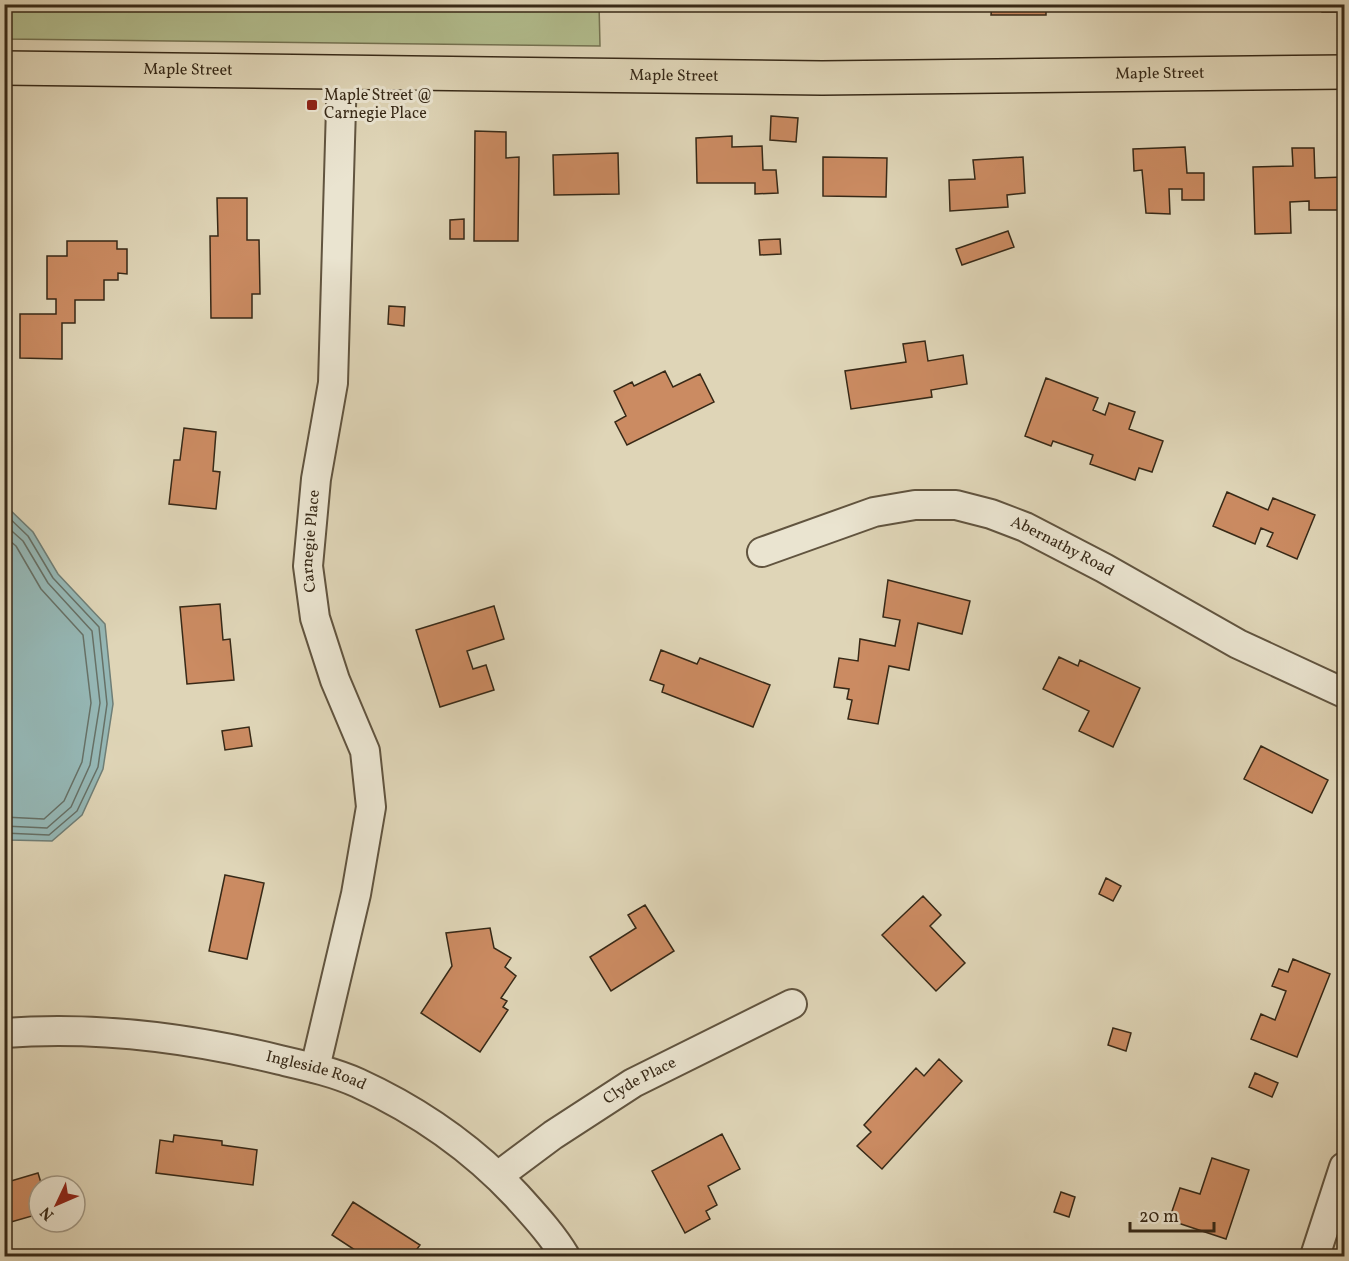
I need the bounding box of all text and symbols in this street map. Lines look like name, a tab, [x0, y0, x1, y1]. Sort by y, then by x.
street label: Maple Street	[143, 59, 233, 82]
street label: Maple Street	[1115, 63, 1205, 86]
street label: Maple Street	[629, 65, 719, 88]
place label: Maple Street @ Carnegie Place	[324, 85, 433, 125]
marker: Maple Street @ Carnegie Place	[305, 98, 319, 112]
street label: Carnegie Place	[297, 489, 326, 594]
street label: Abernathy Road	[1007, 511, 1118, 582]
street label: Ingleside Road	[264, 1046, 370, 1096]
street label: Clyde Place	[599, 1052, 680, 1110]
north arrow	[27, 1174, 87, 1234]
scale bar	[1130, 1195, 1214, 1233]
text: N	[35, 1201, 60, 1225]
text: 20 m	[1139, 1205, 1179, 1230]

